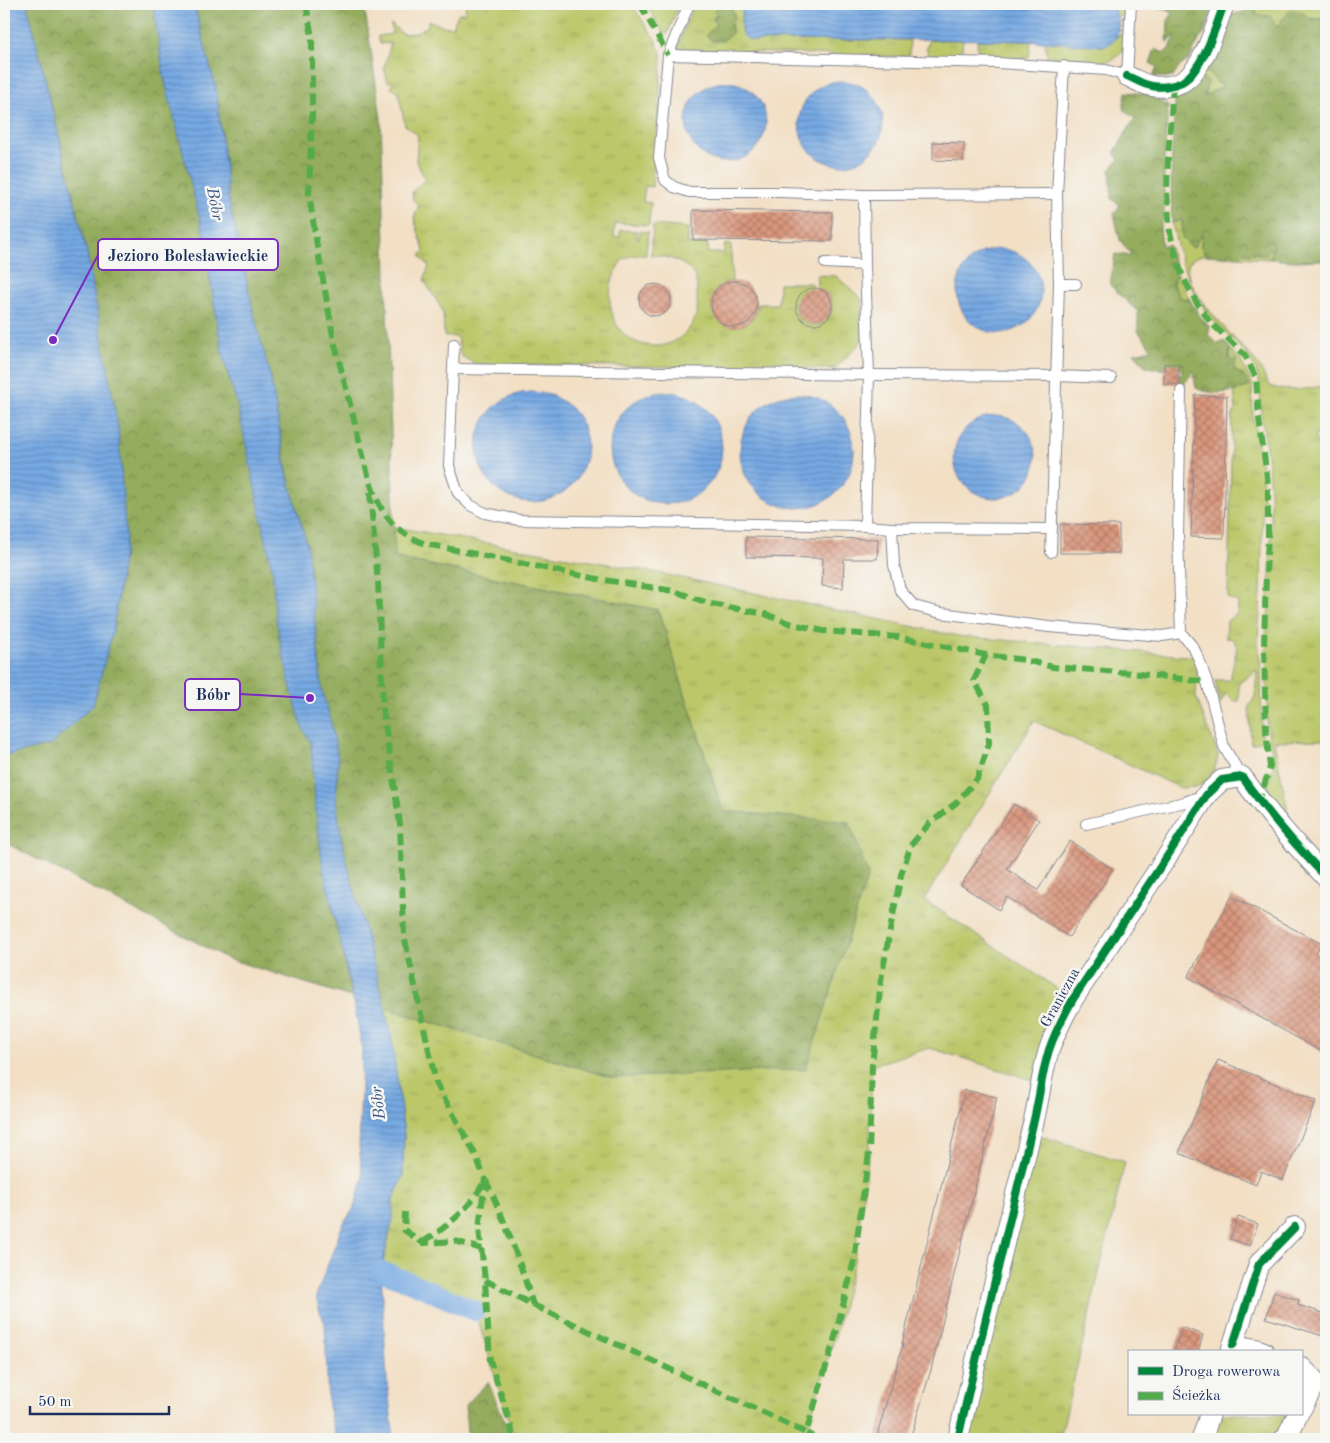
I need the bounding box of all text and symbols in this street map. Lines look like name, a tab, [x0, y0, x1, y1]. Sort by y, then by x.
water label: Bóbr	[203, 185, 225, 223]
callout: Jezioro Bolesławieckie	[98, 239, 278, 270]
text: Jezioro Bolesławieckie	[108, 249, 268, 265]
callout: Bóbr	[185, 679, 240, 710]
text: Bóbr	[196, 688, 230, 704]
street label: Graniczna	[1039, 965, 1084, 1030]
water label: Bóbr	[369, 1085, 389, 1121]
legend	[1128, 1350, 1302, 1416]
text: Droga rowerowa	[1172, 1365, 1281, 1380]
scale bar	[30, 1383, 169, 1415]
text: Ścieżka	[1172, 1385, 1221, 1404]
text: 50 m	[38, 1395, 72, 1410]

